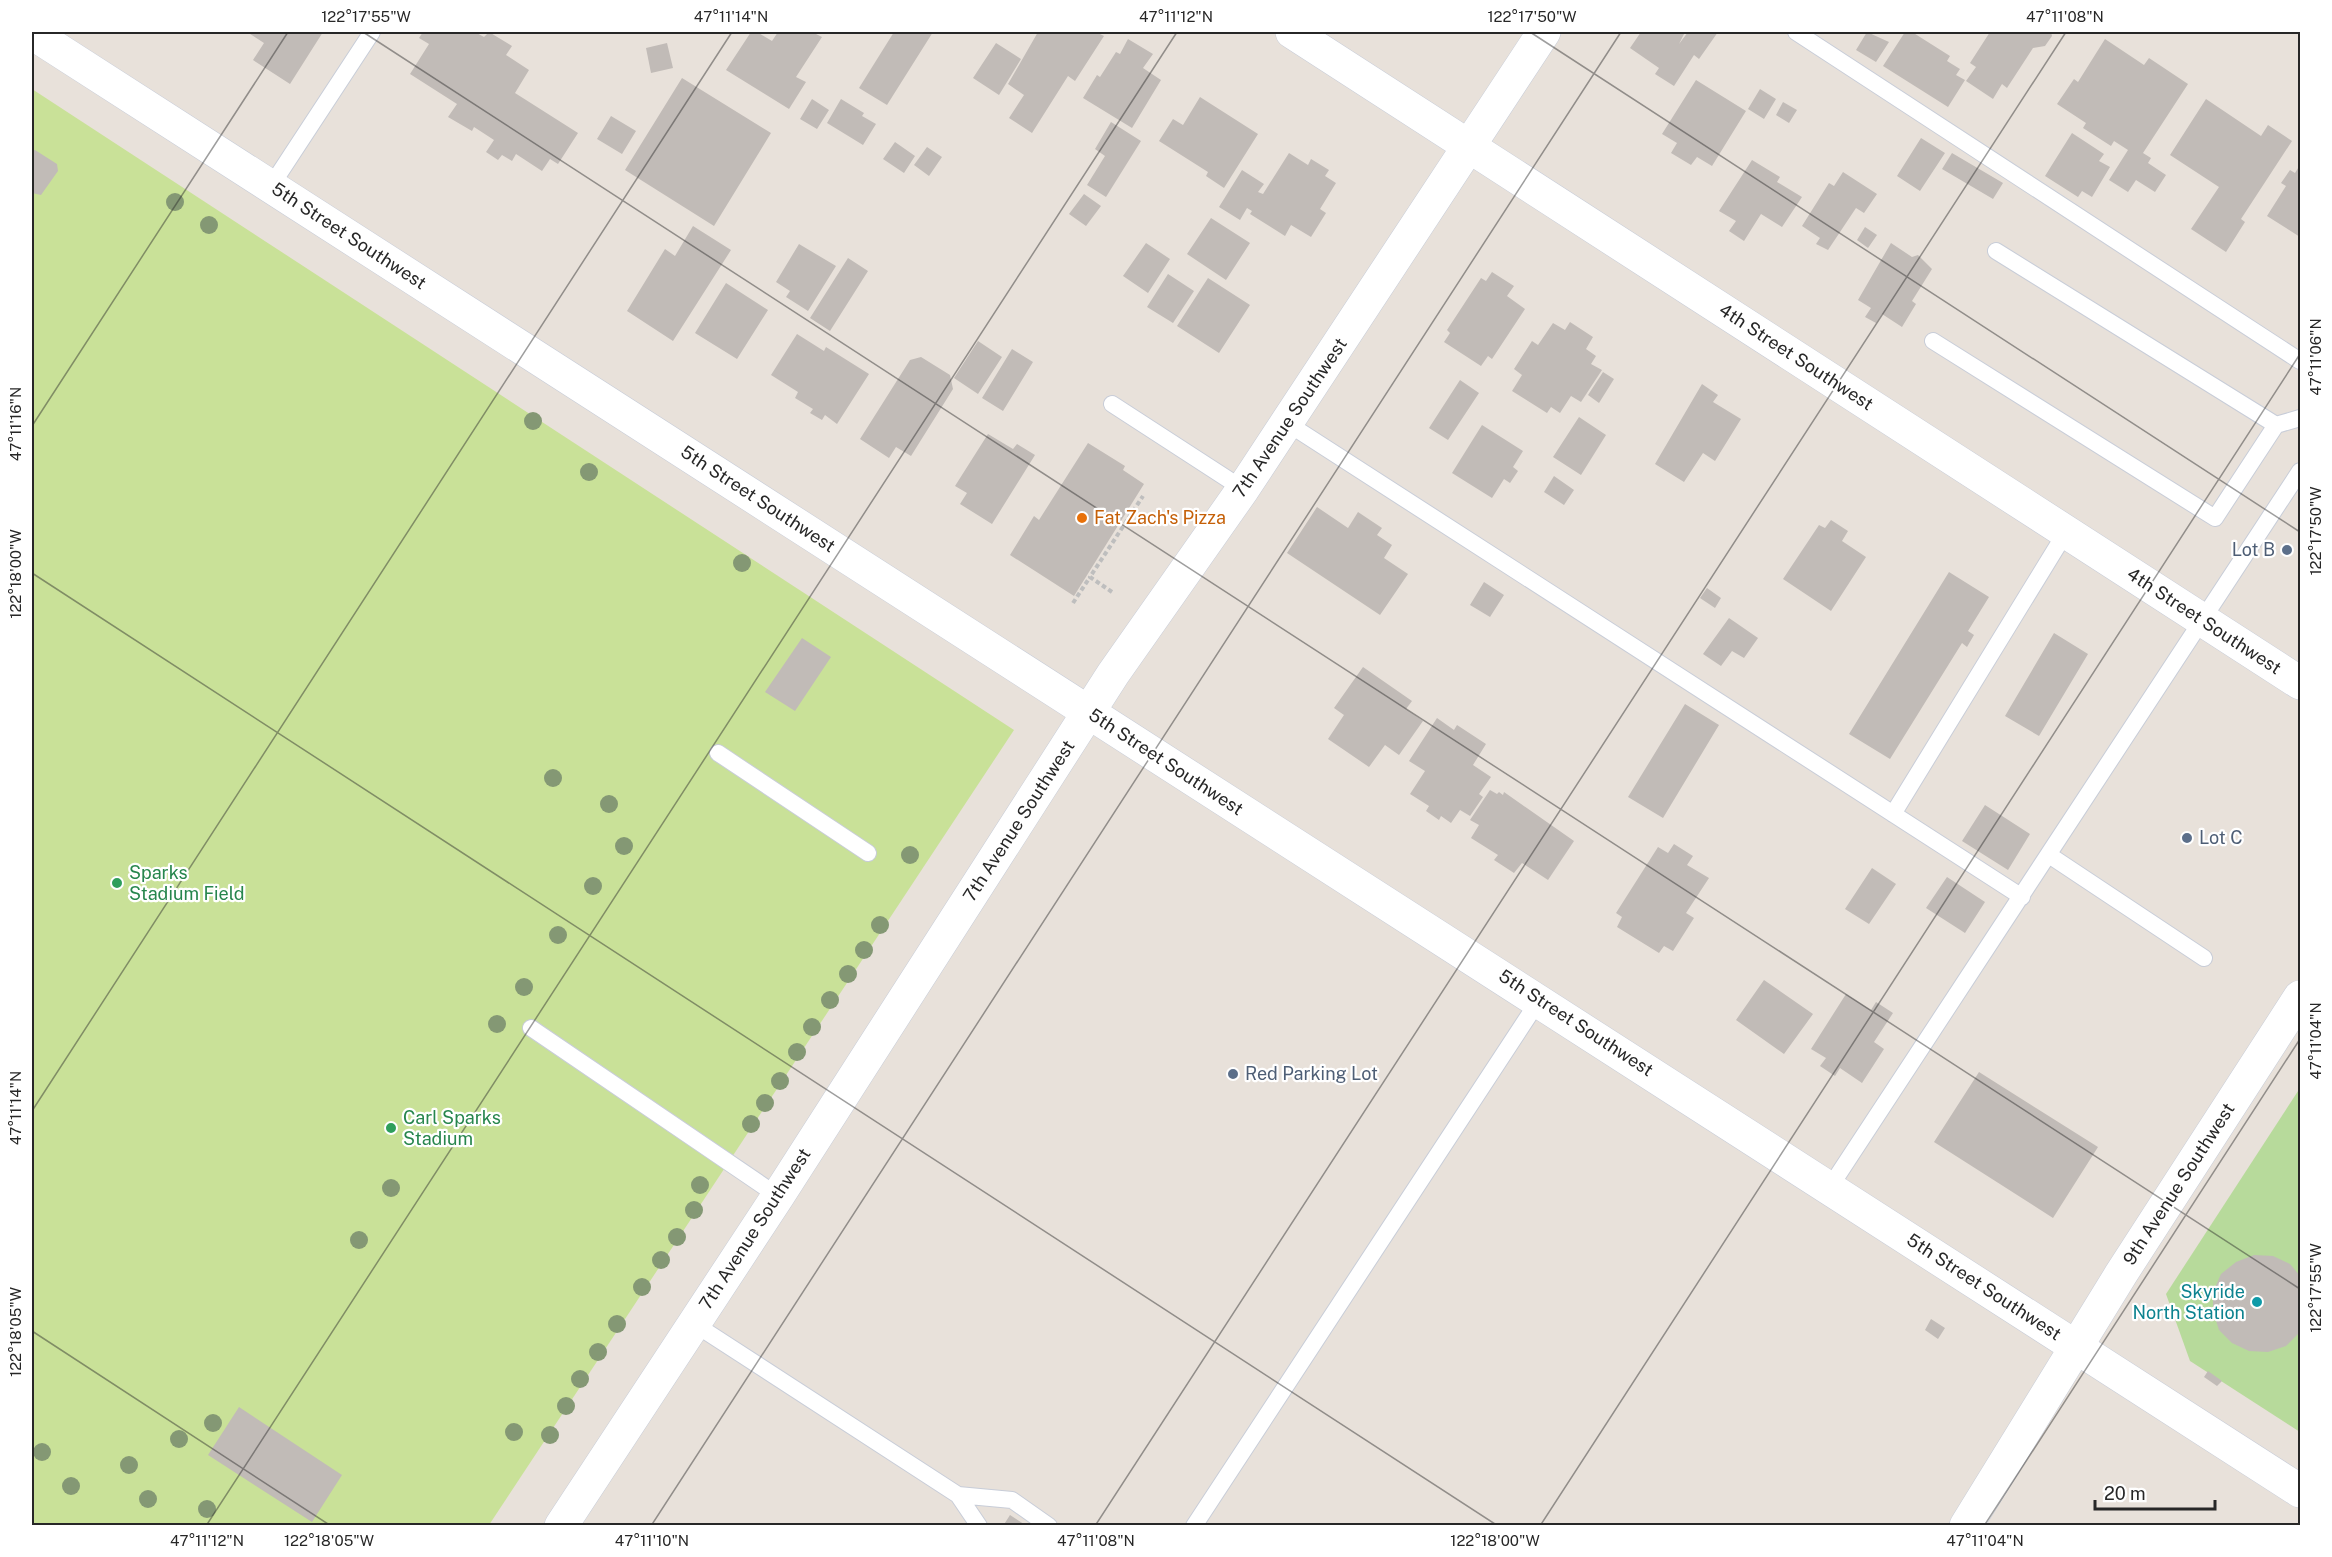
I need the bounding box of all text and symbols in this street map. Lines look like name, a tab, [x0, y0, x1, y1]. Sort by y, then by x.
text: 122°17'55"W	[321, 8, 411, 25]
text: 47°11'14"N	[694, 8, 768, 25]
text: 47°11'12"N	[1139, 8, 1213, 25]
text: 122°17'50"W	[1487, 8, 1577, 25]
text: 47°11'08"N	[2026, 8, 2104, 25]
street label: 5th Street Southwest	[268, 178, 430, 293]
street label: 4th Street Southwest	[1715, 299, 1877, 414]
text: 47°11'06"N	[2307, 318, 2324, 396]
street label: 7th Avenue Southwest	[1228, 334, 1351, 502]
text: 47°11'16"N	[7, 387, 24, 461]
street label: 5th Street Southwest	[677, 441, 839, 556]
text: 122°17'50"W	[2307, 486, 2324, 576]
place label: Fat Zach's Pizza	[1094, 507, 1226, 528]
marker: Fat Zach's Pizza	[1075, 511, 1089, 525]
text: 122°18'00"W	[7, 529, 24, 619]
place label: Lot B	[2232, 539, 2275, 560]
marker: Lot B	[2280, 543, 2294, 557]
street label: 4th Street Southwest	[2123, 563, 2285, 678]
street label: 5th Street Southwest	[1085, 704, 1247, 819]
street label: 7th Avenue Southwest	[959, 736, 1079, 905]
place label: Lot C	[2199, 827, 2243, 848]
marker: Lot C	[2180, 831, 2194, 845]
place label: Sparks Stadium Field	[129, 862, 245, 904]
marker: Sparks Stadium Field	[110, 876, 124, 890]
street label: 5th Street Southwest	[1495, 965, 1657, 1080]
text: 47°11'04"N	[2307, 1002, 2324, 1080]
place label: Red Parking Lot	[1245, 1063, 1378, 1084]
marker: Red Parking Lot	[1226, 1067, 1240, 1081]
text: 47°11'14"N	[7, 1071, 24, 1145]
street label: 9th Avenue Southwest	[2118, 1099, 2239, 1269]
place label: Carl Sparks Stadium	[403, 1107, 501, 1149]
marker: Carl Sparks Stadium	[384, 1121, 398, 1135]
street label: 7th Avenue Southwest	[695, 1144, 815, 1313]
street label: 5th Street Southwest	[1903, 1229, 2065, 1344]
text: 122°17'55"W	[2307, 1243, 2324, 1333]
place label: Skyride North Station	[2133, 1281, 2245, 1323]
text: 122°18'05"W	[7, 1287, 24, 1377]
marker: Skyride North Station	[2250, 1295, 2264, 1309]
scale bar	[2095, 1473, 2215, 1511]
text: 20 m	[2104, 1483, 2146, 1504]
text: 47°11'12"N	[170, 1532, 244, 1549]
text: 122°18'05"W	[284, 1532, 374, 1549]
text: 47°11'10"N	[615, 1532, 689, 1549]
text: 47°11'08"N	[1057, 1532, 1135, 1549]
text: 122°18'00"W	[1450, 1532, 1540, 1549]
text: 47°11'04"N	[1946, 1532, 2024, 1549]

